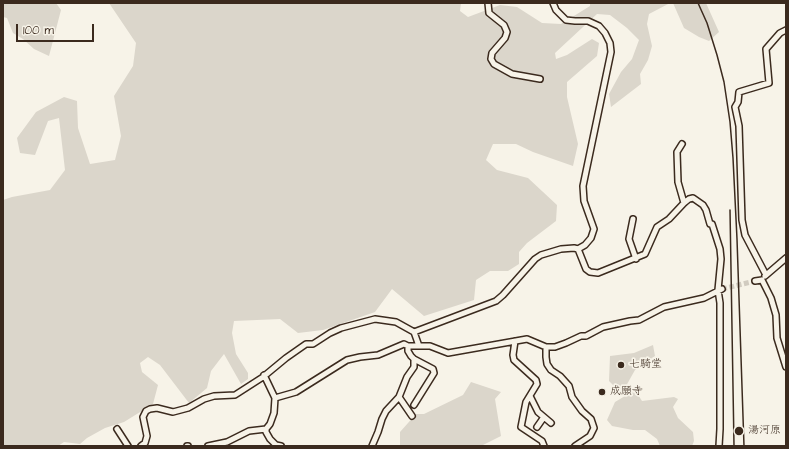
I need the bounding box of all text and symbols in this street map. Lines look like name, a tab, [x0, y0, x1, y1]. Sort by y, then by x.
scale bar	[18, 16, 96, 42]
text: 100 m	[23, 22, 54, 39]
place label: 七騎堂	[629, 358, 662, 372]
marker: 七騎堂	[616, 360, 626, 370]
place label: 成願寺	[610, 385, 643, 399]
marker: 成願寺	[597, 387, 607, 397]
place label: 湯河原	[748, 424, 781, 438]
marker: 湯河原	[733, 425, 745, 437]

